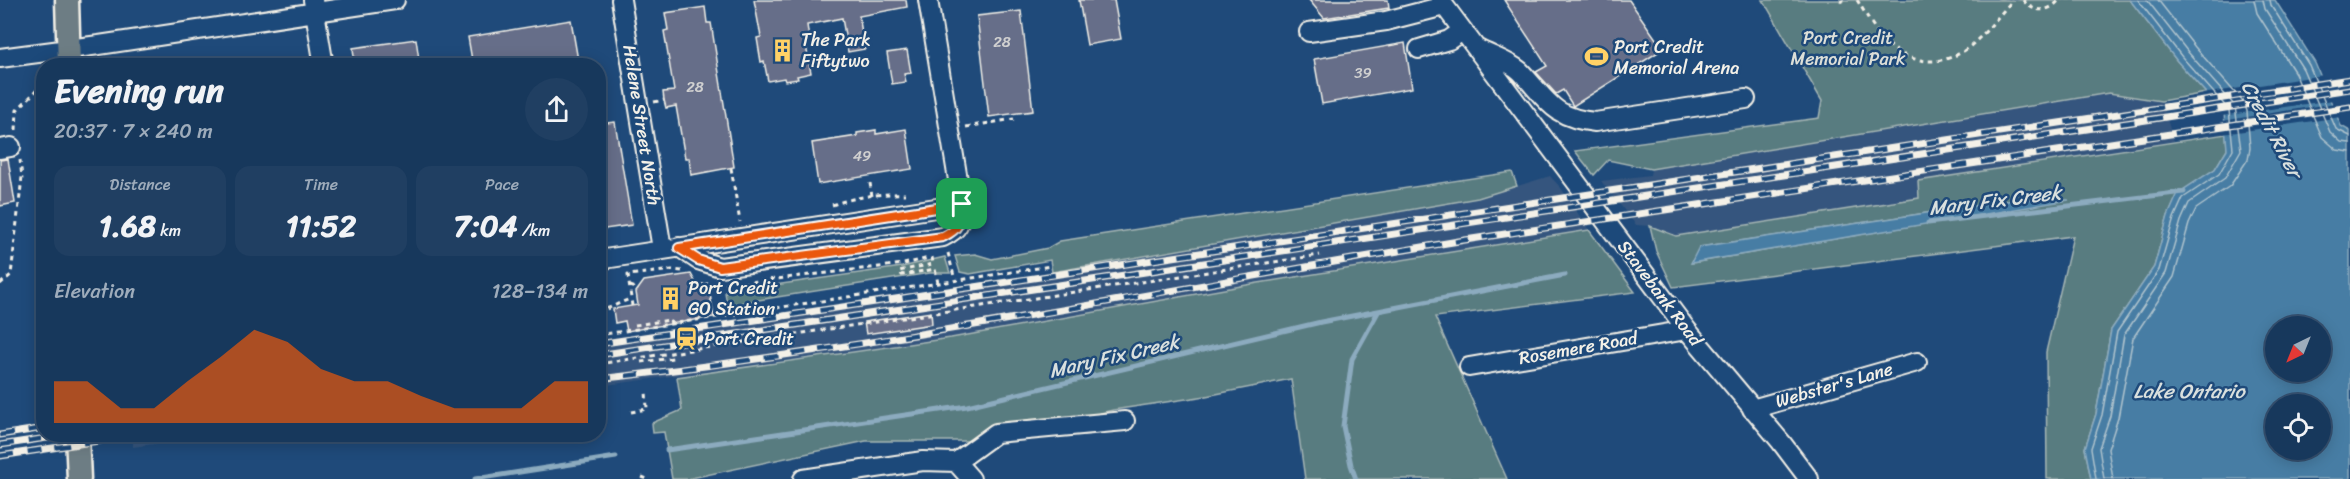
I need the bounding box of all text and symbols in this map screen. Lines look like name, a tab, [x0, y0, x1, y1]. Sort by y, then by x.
park label: Port Credit Memorial Park	[1790, 22, 1906, 75]
place label: The Park Fiftytwo	[801, 24, 871, 77]
house number: 28	[993, 29, 1011, 55]
place label: Port Credit Memorial Arena	[1614, 31, 1739, 84]
building icon: The Park Fiftytwo	[770, 37, 796, 63]
street label: Helene Street North	[613, 42, 671, 208]
sports icon: Port Credit Memorial Arena	[1583, 44, 1609, 70]
house number: 39	[1354, 60, 1372, 86]
text: Evening run	[54, 62, 224, 120]
house number: 28	[686, 74, 704, 100]
water label: Credit River	[2231, 74, 2314, 187]
button: share	[525, 78, 588, 141]
text: 20:37 · 7 × 240 m	[54, 114, 213, 149]
house number: 49	[853, 143, 871, 169]
text: Distance	[110, 170, 170, 199]
text: Time	[304, 170, 338, 199]
text: Pace	[485, 170, 519, 199]
water label: Mary Fix Creek	[1927, 175, 2065, 226]
pin	[936, 178, 987, 229]
icon: arrive	[945, 187, 978, 220]
text: 1.68	[99, 199, 156, 253]
text: 11:52	[286, 199, 356, 253]
text: 7:04	[454, 199, 518, 253]
text: km	[156, 216, 181, 245]
text: /km	[518, 216, 550, 245]
street label: Stavebank Road	[1609, 233, 1712, 355]
place label: Port Credit GO Station	[688, 272, 778, 325]
text: Elevation	[54, 274, 135, 309]
text: 128–134 m	[492, 274, 588, 309]
building icon: Port Credit GO Station	[657, 285, 683, 311]
north arrow	[2265, 316, 2331, 382]
map controls	[2265, 316, 2331, 460]
street label: Rosemere Road	[1516, 322, 1641, 374]
place label: Port Credit	[704, 323, 794, 355]
water label: Mary Fix Creek	[1046, 324, 1185, 388]
station icon: Port Credit	[673, 326, 699, 352]
street label: Webster's Lane	[1771, 353, 1897, 417]
water label: Lake Ontario	[2133, 374, 2246, 409]
button: locate	[2265, 394, 2331, 460]

